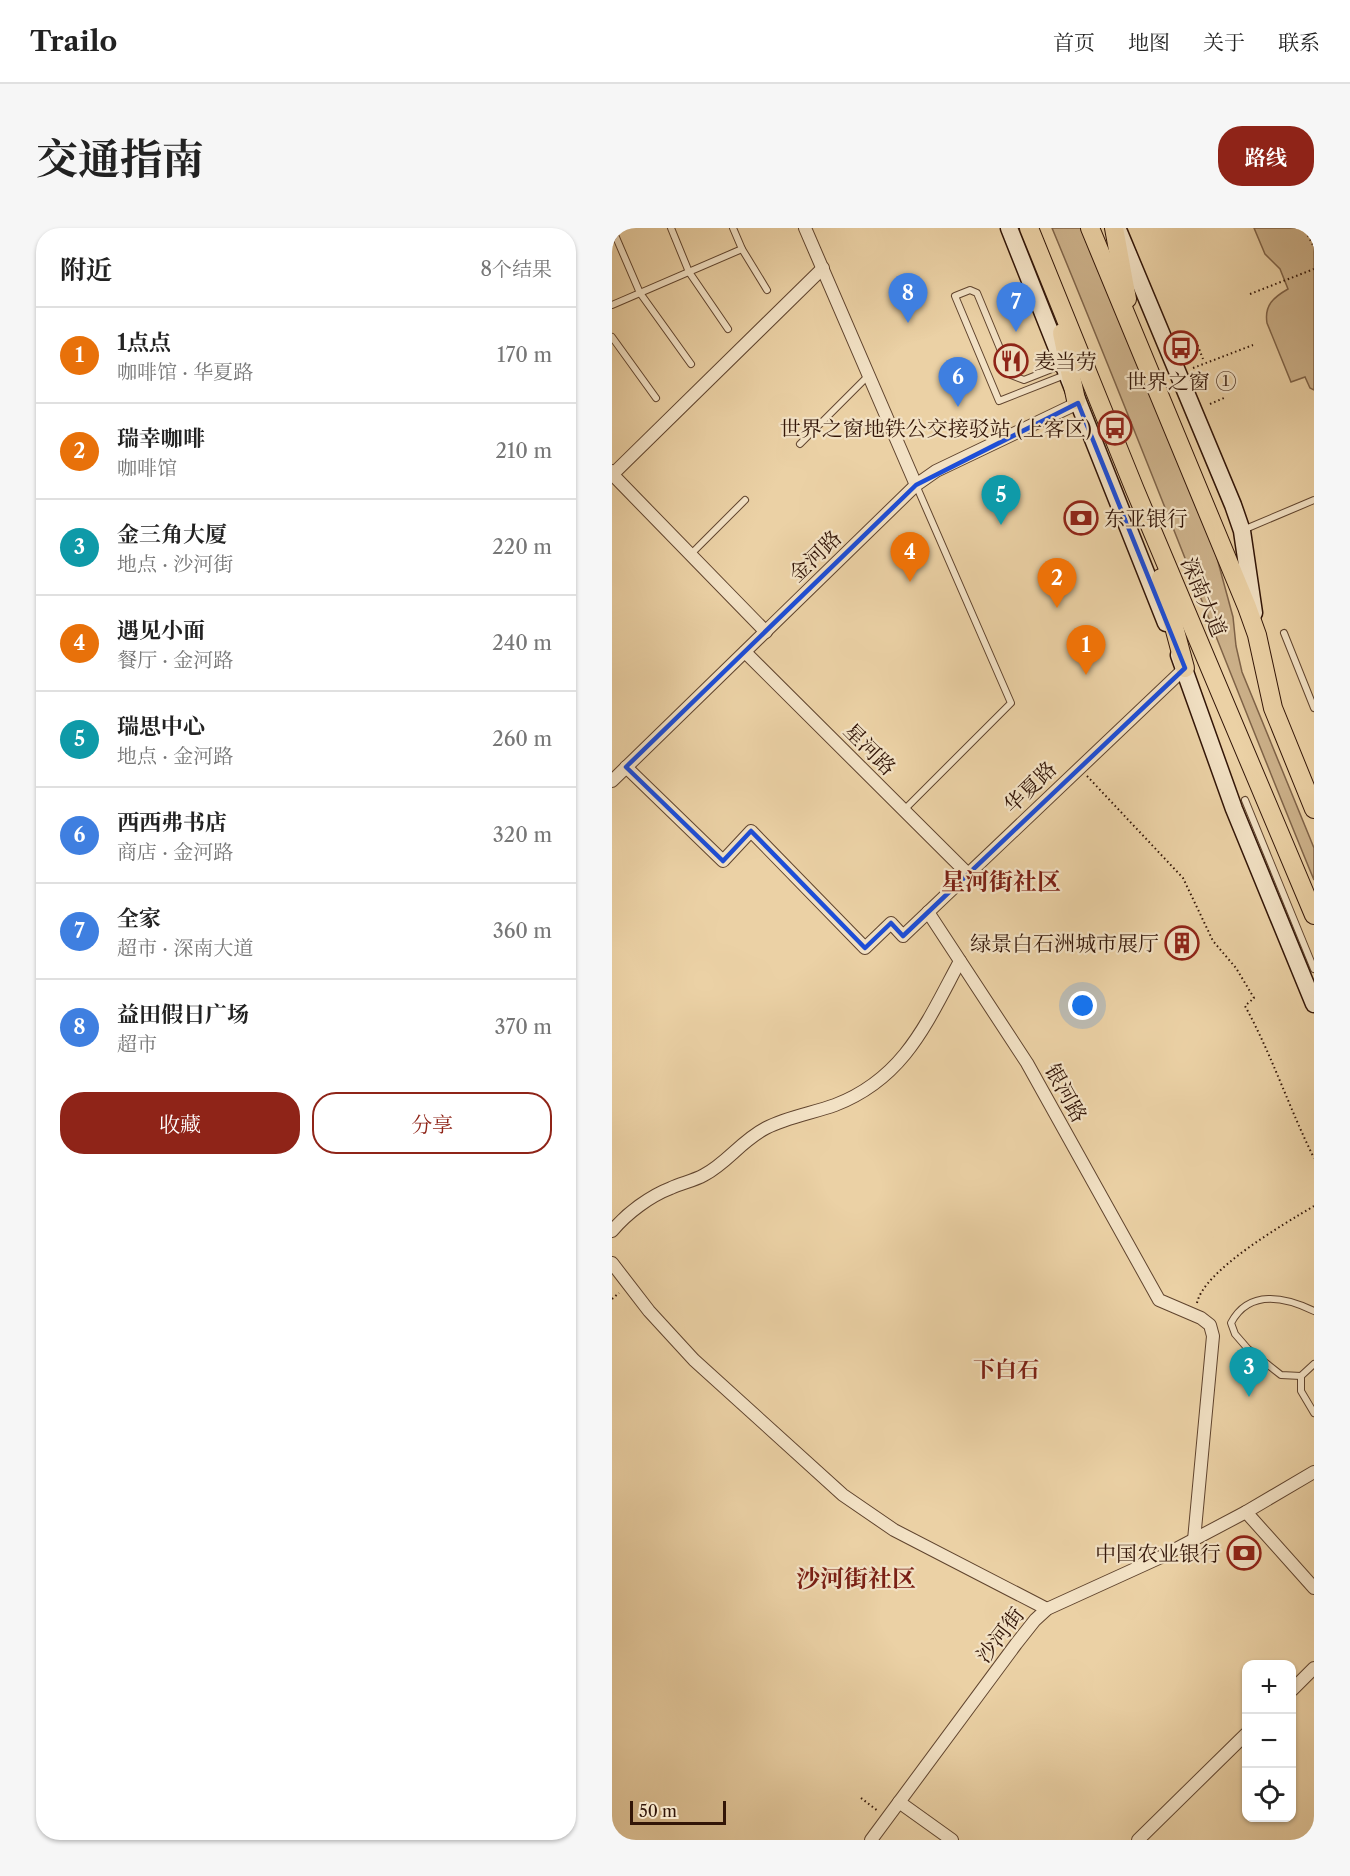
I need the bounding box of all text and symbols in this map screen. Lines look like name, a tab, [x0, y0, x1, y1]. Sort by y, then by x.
text: Trailo	[30, 24, 117, 58]
text: 首页	[1053, 30, 1095, 55]
text: 地图	[1128, 30, 1170, 55]
text: 关于	[1203, 30, 1245, 55]
text: 联系	[1278, 30, 1320, 55]
button: 路线	[1218, 126, 1314, 186]
text: 交通指南	[36, 133, 204, 185]
text: 附近	[60, 254, 112, 286]
text: 8个结果	[480, 257, 552, 281]
pin: 8	[888, 274, 928, 323]
pin: 7	[996, 282, 1036, 332]
text: 1点点	[117, 329, 171, 356]
bus stop icon: 世界之窗 ①	[1163, 330, 1199, 366]
text: 1	[75, 343, 84, 367]
text: 170 m	[497, 343, 552, 367]
restaurant icon: 麦当劳	[993, 343, 1029, 379]
place label: 麦当劳	[1034, 349, 1097, 374]
pin: 6	[938, 358, 978, 407]
text: 咖啡馆 · 华夏路	[117, 360, 253, 384]
place label: 世界之窗 ①	[1126, 369, 1236, 394]
bus stop icon: 世界之窗地铁公交接驳站 (上客区)	[1097, 410, 1133, 446]
place label: 世界之窗地铁公交接驳站 (上客区)	[780, 416, 1092, 441]
text: 瑞幸咖啡	[117, 425, 205, 452]
text: 2	[74, 439, 85, 463]
text: 210 m	[495, 439, 552, 463]
text: 咖啡馆	[117, 456, 177, 480]
pin: 5	[982, 476, 1020, 525]
bank icon: 东亚银行	[1063, 500, 1099, 536]
place label: 东亚银行	[1104, 506, 1188, 531]
text: 金三角大厦	[117, 521, 227, 548]
street label: 金河路	[784, 525, 846, 587]
pin: 4	[890, 532, 930, 582]
text: 3	[74, 535, 85, 559]
text: 220 m	[492, 535, 552, 559]
text: 地点 · 沙河街	[117, 552, 233, 576]
street label: 深南大道	[1176, 553, 1232, 641]
pin: 2	[1038, 558, 1076, 608]
text: 遇见小面	[117, 617, 205, 644]
pin: 1	[1066, 626, 1106, 675]
text: 4	[74, 631, 85, 655]
text: 240 m	[492, 631, 552, 655]
text: 餐厅 · 金河路	[117, 648, 233, 672]
text: 瑞思中心	[117, 713, 205, 740]
street label: 星河路	[839, 718, 901, 780]
text: 5	[74, 727, 85, 751]
text: 260 m	[492, 727, 552, 751]
text: 地点 · 金河路	[117, 744, 233, 768]
street label: 华夏路	[999, 756, 1061, 818]
text: 西西弗书店	[117, 809, 227, 836]
text: 6	[74, 823, 85, 847]
text: 320 m	[493, 823, 552, 847]
text: 商店 · 金河路	[117, 840, 233, 864]
district label: 星河街社区	[941, 867, 1061, 896]
text: 全家	[117, 905, 161, 932]
text: 7	[74, 919, 85, 943]
text: 360 m	[493, 919, 552, 943]
building icon: 绿景白石洲城市展厅	[1164, 925, 1200, 961]
place label: 绿景白石洲城市展厅	[970, 931, 1159, 956]
text: 超市 · 深南大道	[117, 936, 253, 960]
your location	[1068, 991, 1097, 1020]
text: 益田假日广场	[117, 1001, 249, 1028]
text: 8	[73, 1015, 86, 1039]
text: 370 m	[495, 1015, 552, 1039]
text: 超市	[117, 1032, 157, 1056]
street label: 银河路	[1040, 1059, 1092, 1127]
button: 收藏	[60, 1092, 300, 1154]
button: 分享	[312, 1092, 552, 1154]
pin: 3	[1230, 1348, 1268, 1397]
district label: 下白石	[973, 1356, 1039, 1383]
bank icon: 中国农业银行	[1226, 1535, 1262, 1571]
place label: 中国农业银行	[1095, 1541, 1221, 1566]
district label: 沙河街社区	[796, 1564, 916, 1593]
street label: 沙河街	[971, 1602, 1029, 1668]
map controls	[1242, 1660, 1296, 1822]
button: +	[1242, 1660, 1296, 1714]
button: −	[1242, 1714, 1296, 1768]
button: locate	[1242, 1768, 1296, 1822]
scale bar	[630, 1798, 726, 1826]
text: 50 m	[639, 1801, 677, 1821]

